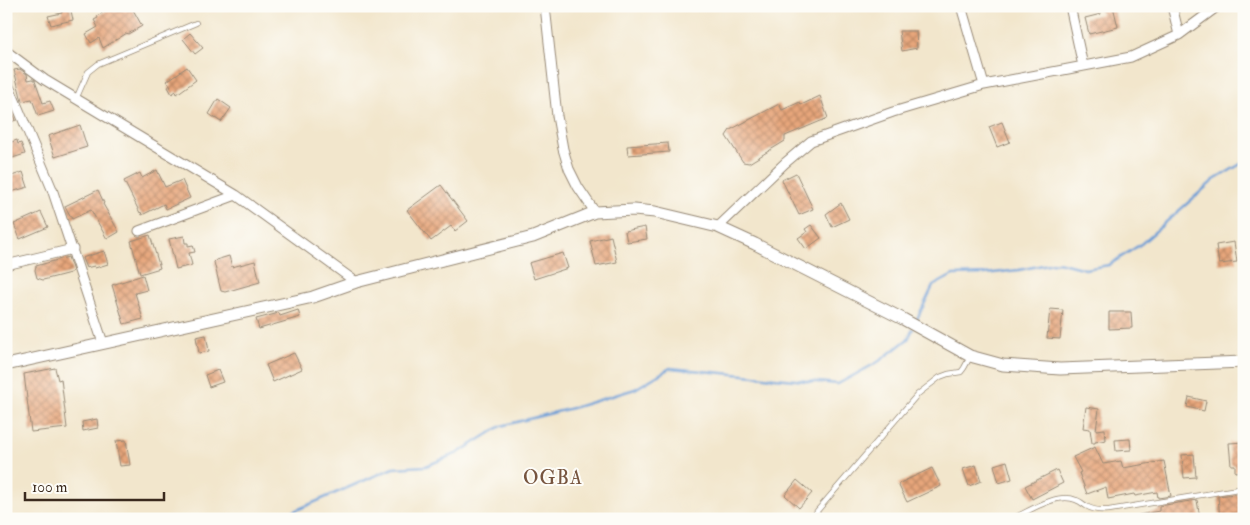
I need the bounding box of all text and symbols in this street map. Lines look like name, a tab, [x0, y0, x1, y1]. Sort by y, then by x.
district label: OGBA	[523, 466, 583, 490]
scale bar	[25, 470, 164, 502]
text: 100 m	[32, 478, 68, 497]

